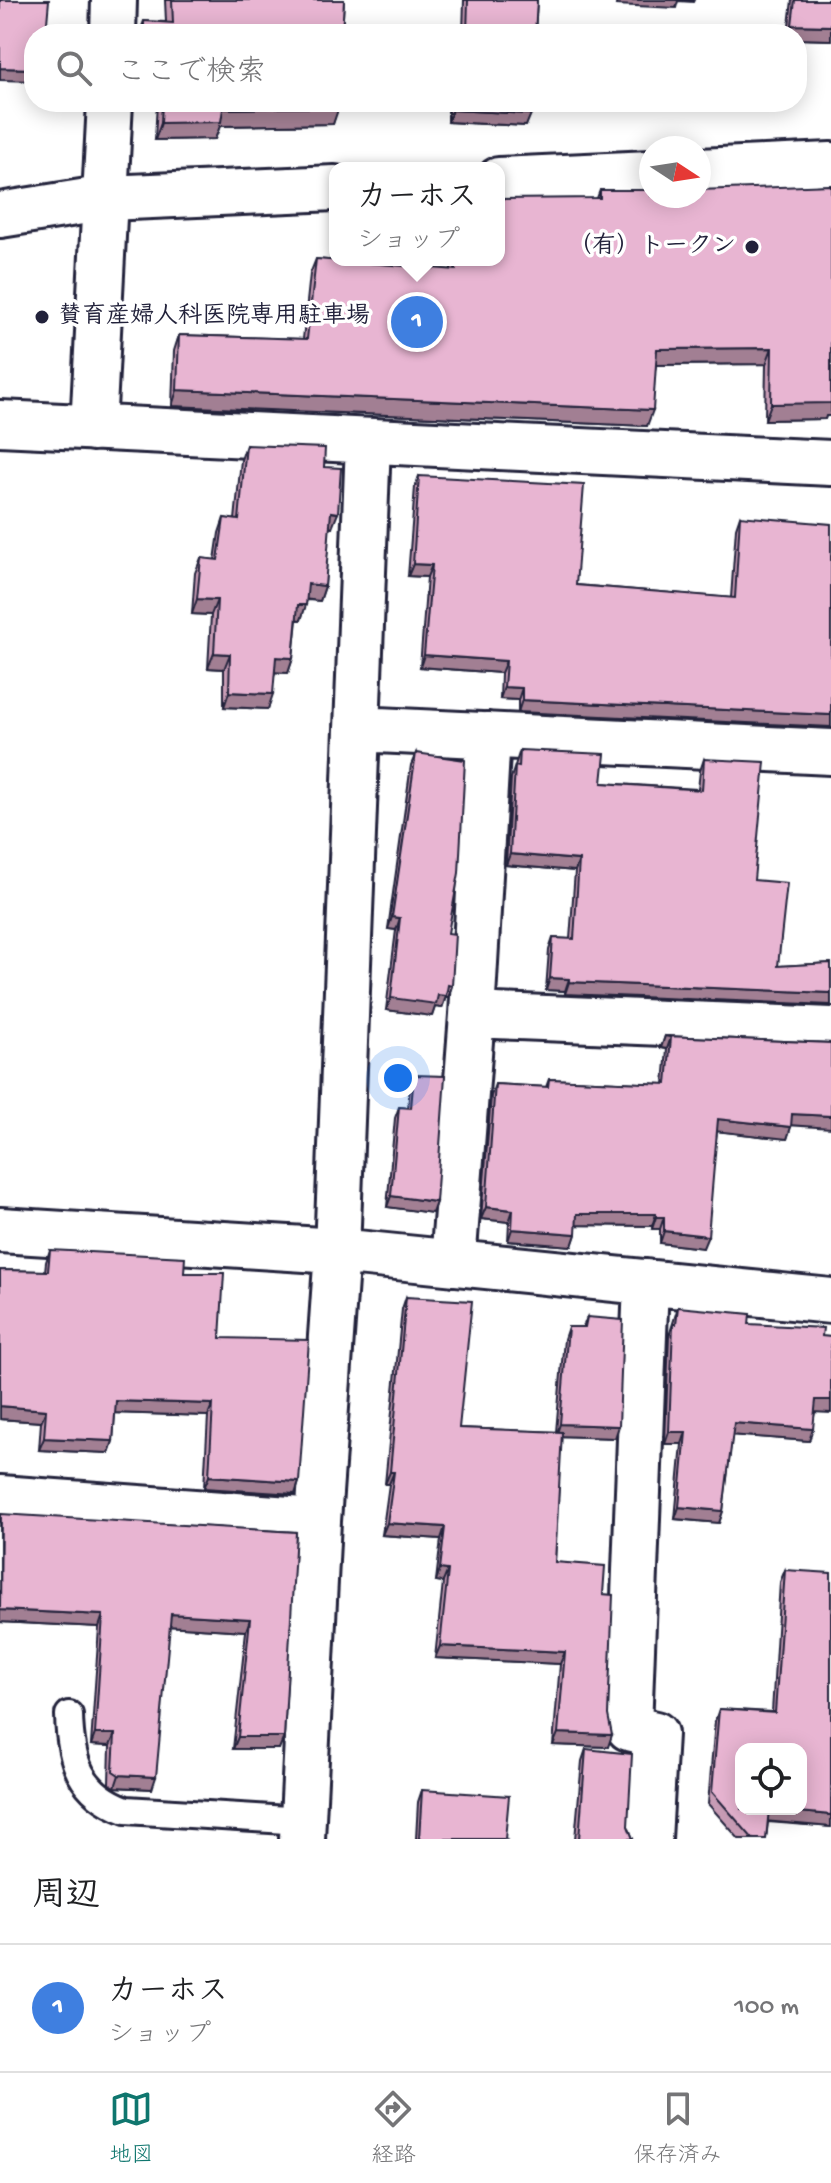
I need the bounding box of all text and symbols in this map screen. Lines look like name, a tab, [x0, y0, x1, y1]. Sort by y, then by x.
search box	[24, 24, 807, 112]
icon: search	[52, 46, 96, 90]
text: ここで検索	[116, 57, 266, 92]
north arrow	[639, 136, 711, 208]
popup	[329, 162, 505, 266]
text: カーホス	[357, 182, 477, 217]
text: ショップ	[357, 227, 460, 258]
place label: （有）トークン	[568, 232, 736, 262]
marker: （有）トークン	[743, 238, 761, 256]
pin: 1	[391, 292, 443, 352]
place label: 賛育産婦人科医院専用駐車場	[58, 301, 370, 332]
marker: 賛育産婦人科医院専用駐車場	[33, 308, 51, 326]
your location	[378, 1058, 418, 1098]
map controls	[735, 1743, 807, 1815]
button: locate	[735, 1743, 807, 1815]
text: 周辺	[32, 1878, 100, 1918]
text: カーホス	[108, 1976, 228, 2011]
text: 1	[53, 1993, 63, 2024]
text: 100 m	[734, 1993, 799, 2024]
text: ショップ	[108, 2021, 211, 2052]
tab: 地図	[109, 2087, 153, 2170]
tab: 経路	[371, 2087, 416, 2170]
tab: 保存済み	[634, 2087, 722, 2170]

